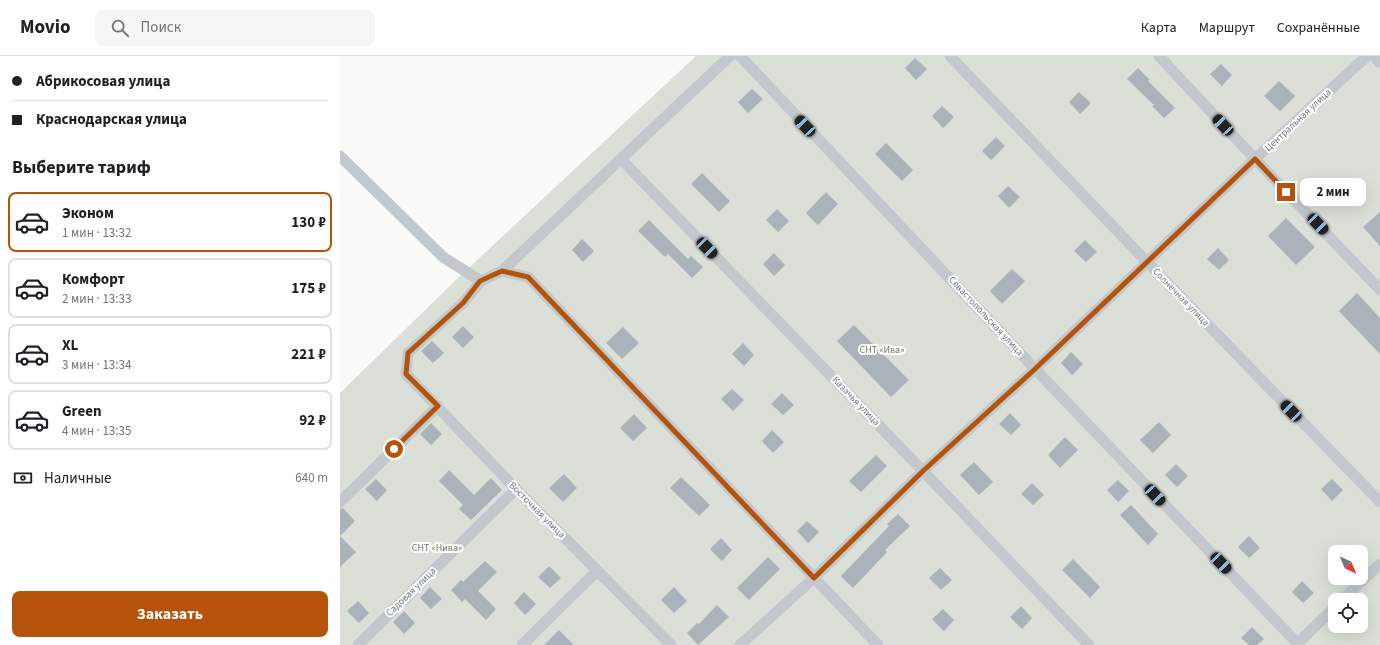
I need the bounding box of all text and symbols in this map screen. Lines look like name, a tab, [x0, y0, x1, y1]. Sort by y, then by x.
search box	[95, 10, 375, 46]
text: Movio	[20, 14, 71, 41]
icon: search	[109, 17, 131, 39]
text: Поиск	[141, 17, 181, 38]
text: Карта	[1141, 18, 1177, 38]
text: Маршрут	[1199, 18, 1255, 38]
text: Сохранённые	[1277, 18, 1360, 38]
text: Абрикосовая улица	[36, 71, 170, 92]
street label: Центральная улица	[1262, 85, 1334, 155]
text: Краснодарская улица	[36, 109, 187, 130]
car	[1210, 112, 1236, 138]
car	[792, 113, 818, 139]
text: Выберите тариф	[12, 155, 151, 180]
callout: 2 мин	[1300, 178, 1366, 206]
route end	[1277, 183, 1295, 201]
text: 2 мин	[1316, 183, 1350, 201]
text: Эконом	[62, 203, 114, 224]
icon: car	[14, 204, 50, 240]
car	[1305, 211, 1331, 237]
text: 130 ₽	[291, 212, 326, 233]
text: 1 мин · 13:32	[62, 224, 131, 242]
car	[694, 235, 720, 261]
street label: Солнечная улица	[1150, 265, 1212, 329]
text: Комфорт	[62, 269, 125, 290]
icon: car	[14, 270, 50, 306]
street label: Севастопольская улица	[945, 273, 1027, 359]
text: 175 ₽	[291, 278, 326, 299]
text: 2 мин · 13:33	[62, 290, 131, 308]
text: XL	[62, 335, 78, 356]
icon: car	[14, 336, 50, 372]
park label: СНТ «Ива»	[860, 343, 904, 357]
text: 221 ₽	[291, 344, 326, 365]
text: 3 мин · 13:34	[62, 356, 131, 374]
street label: Казачья улица	[829, 373, 883, 429]
car	[1278, 398, 1304, 424]
text: Green	[62, 401, 102, 422]
icon: car	[14, 402, 50, 438]
text: 92 ₽	[299, 410, 326, 431]
text: 4 мин · 13:35	[62, 422, 131, 440]
route start	[385, 440, 403, 458]
icon: cash	[12, 467, 34, 489]
text: Наличные	[44, 468, 111, 489]
text: 640 m	[295, 469, 328, 487]
street label: Восточная улица	[506, 479, 568, 541]
car	[1142, 482, 1168, 508]
park label: СНТ «Нива»	[412, 541, 462, 555]
north arrow	[1328, 545, 1368, 585]
map controls	[1328, 545, 1368, 633]
car	[1208, 550, 1234, 576]
street label: Садовая улица	[383, 564, 439, 620]
button: Заказать	[12, 591, 328, 637]
button: locate	[1328, 593, 1368, 633]

